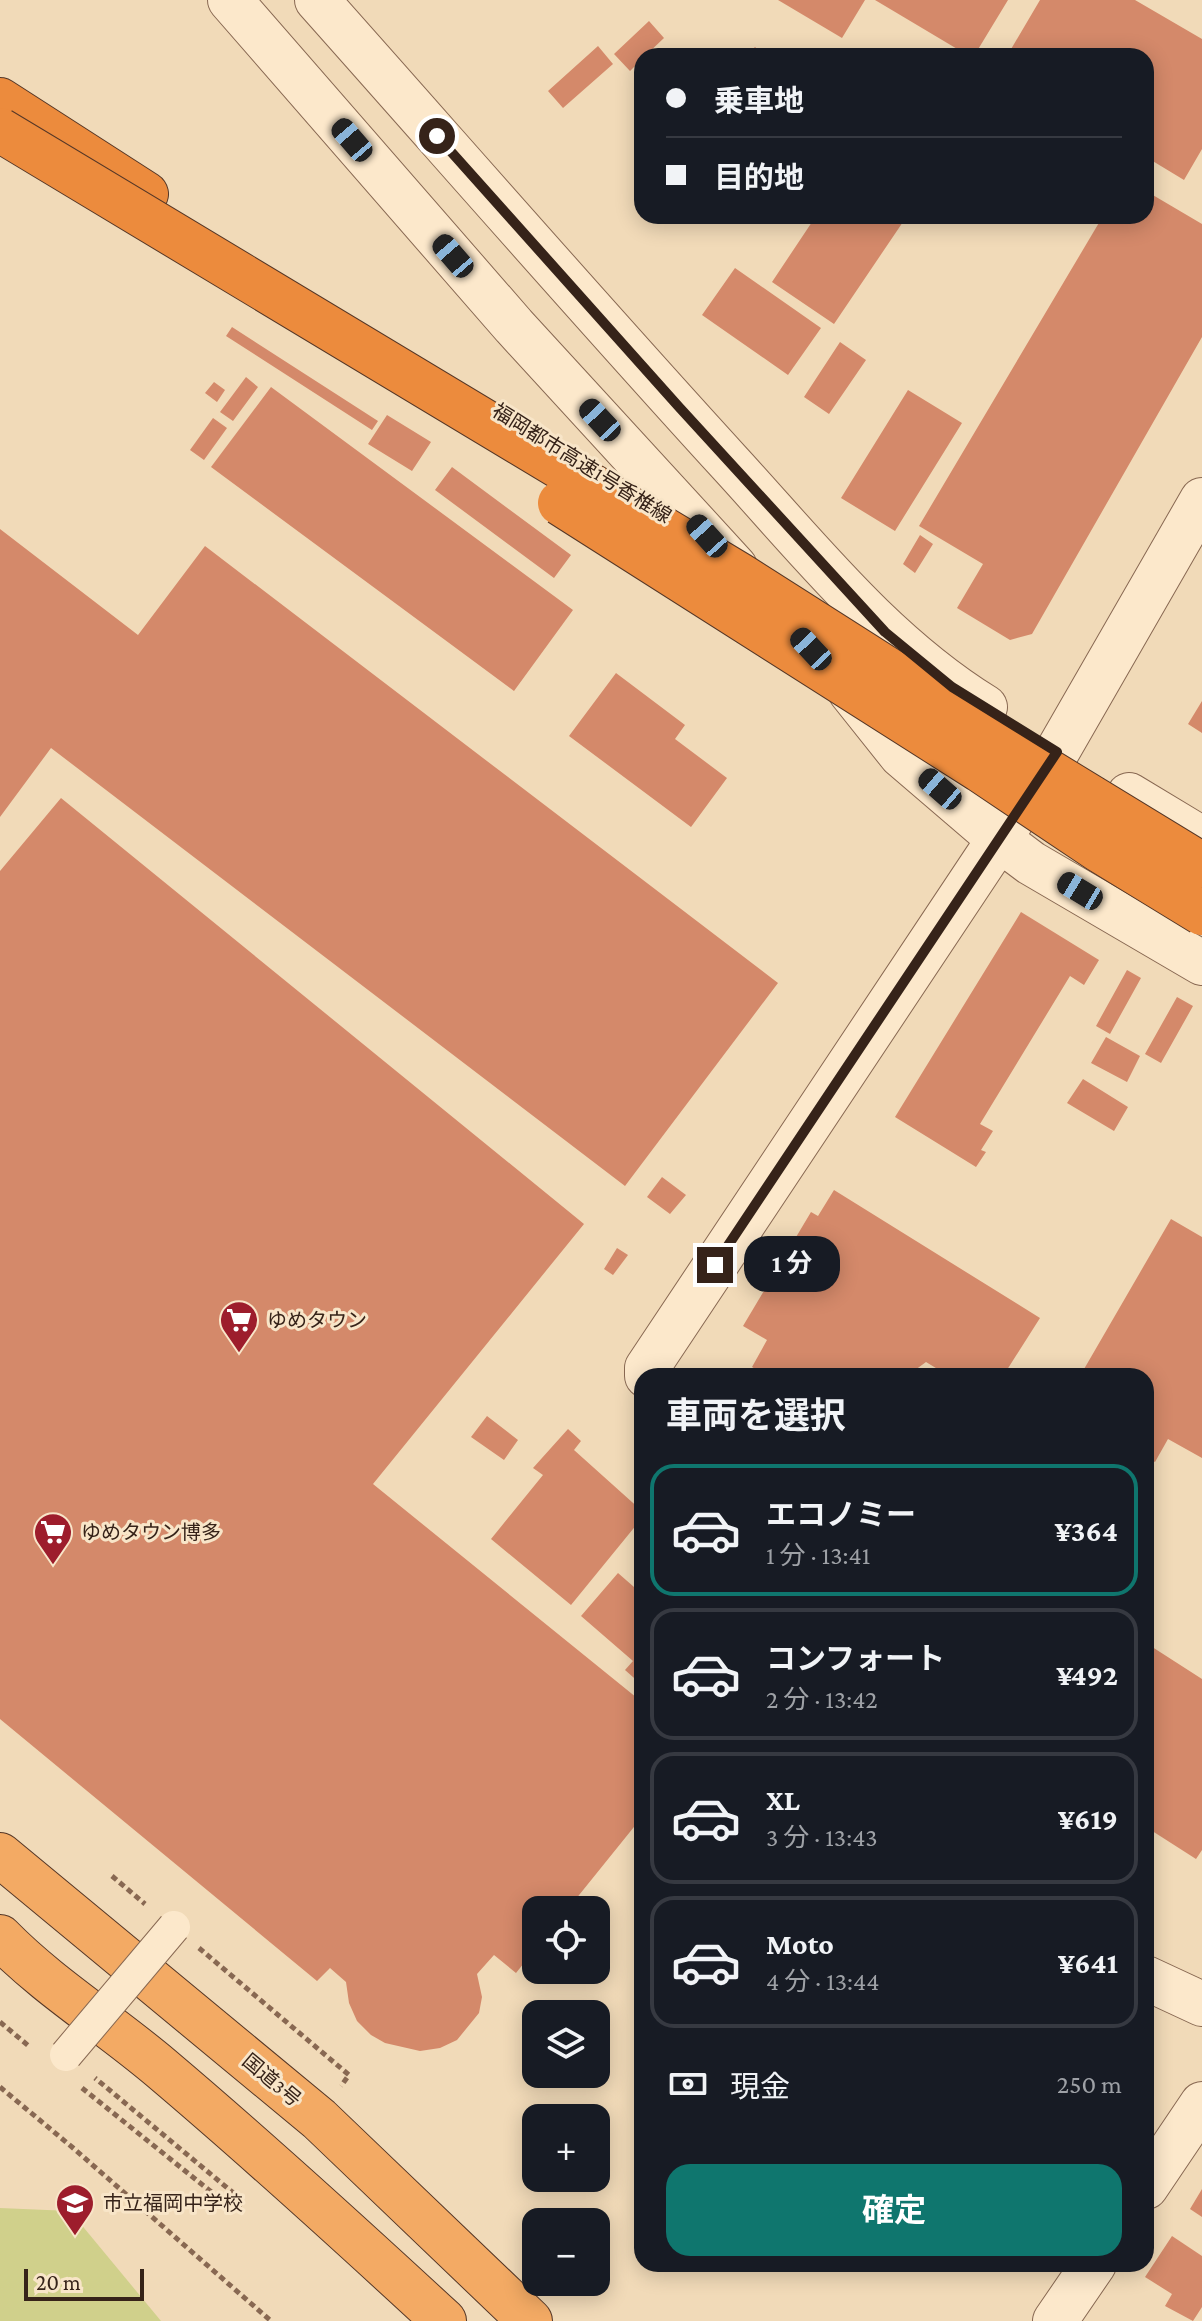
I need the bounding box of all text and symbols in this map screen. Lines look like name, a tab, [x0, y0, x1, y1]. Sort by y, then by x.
text: 乗車地	[714, 84, 804, 117]
car	[327, 114, 377, 166]
route start	[419, 118, 455, 154]
text: 目的地	[714, 161, 804, 194]
car	[428, 230, 478, 282]
car	[575, 394, 625, 446]
street label: 福岡都市高速1号香椎線	[489, 399, 675, 527]
car	[682, 510, 732, 562]
car	[786, 623, 836, 675]
car	[914, 764, 966, 814]
car	[1053, 868, 1107, 914]
callout: 1 分	[743, 1237, 839, 1293]
route end	[697, 1247, 733, 1283]
text: 1 分	[772, 1249, 812, 1278]
supermarket icon: ゆめタウン	[218, 1299, 260, 1354]
place label: ゆめタウン	[267, 1309, 367, 1331]
text: 車両を選択	[666, 1396, 846, 1436]
icon: car	[670, 1494, 742, 1566]
text: エコノミー	[766, 1498, 916, 1531]
supermarket icon: ゆめタウン博多	[32, 1511, 74, 1566]
text: ¥364	[1055, 1514, 1118, 1547]
place label: ゆめタウン博多	[81, 1521, 221, 1543]
text: 1 分 · 13:41	[766, 1541, 870, 1570]
icon: car	[670, 1638, 742, 1710]
text: コンフォート	[766, 1642, 945, 1675]
text: ¥492	[1056, 1658, 1118, 1691]
text: 2 分 · 13:42	[766, 1685, 878, 1714]
icon: car	[670, 1782, 742, 1854]
text: XL	[766, 1783, 800, 1816]
text: ¥619	[1058, 1802, 1118, 1835]
text: 3 分 · 13:43	[766, 1823, 878, 1852]
map controls	[522, 1896, 610, 2296]
button: locate	[522, 1896, 610, 1984]
icon: car	[670, 1926, 742, 1998]
text: Moto	[766, 1927, 834, 1960]
text: ¥641	[1058, 1946, 1118, 1979]
text: 4 分 · 13:44	[766, 1967, 880, 1996]
button: layers	[522, 2000, 610, 2088]
street label: 国道3号	[238, 2049, 306, 2111]
icon: cash	[666, 2062, 710, 2106]
text: 現金	[730, 2070, 790, 2103]
text: 250 m	[1057, 2070, 1122, 2099]
button: +	[522, 2104, 610, 2192]
button: 確定	[666, 2164, 1122, 2256]
school or university icon: 市立福岡中学校	[54, 2182, 96, 2237]
place label: 市立福岡中学校	[103, 2192, 243, 2214]
button: −	[522, 2208, 610, 2296]
scale bar	[24, 2265, 144, 2301]
text: 20 m	[36, 2270, 81, 2295]

